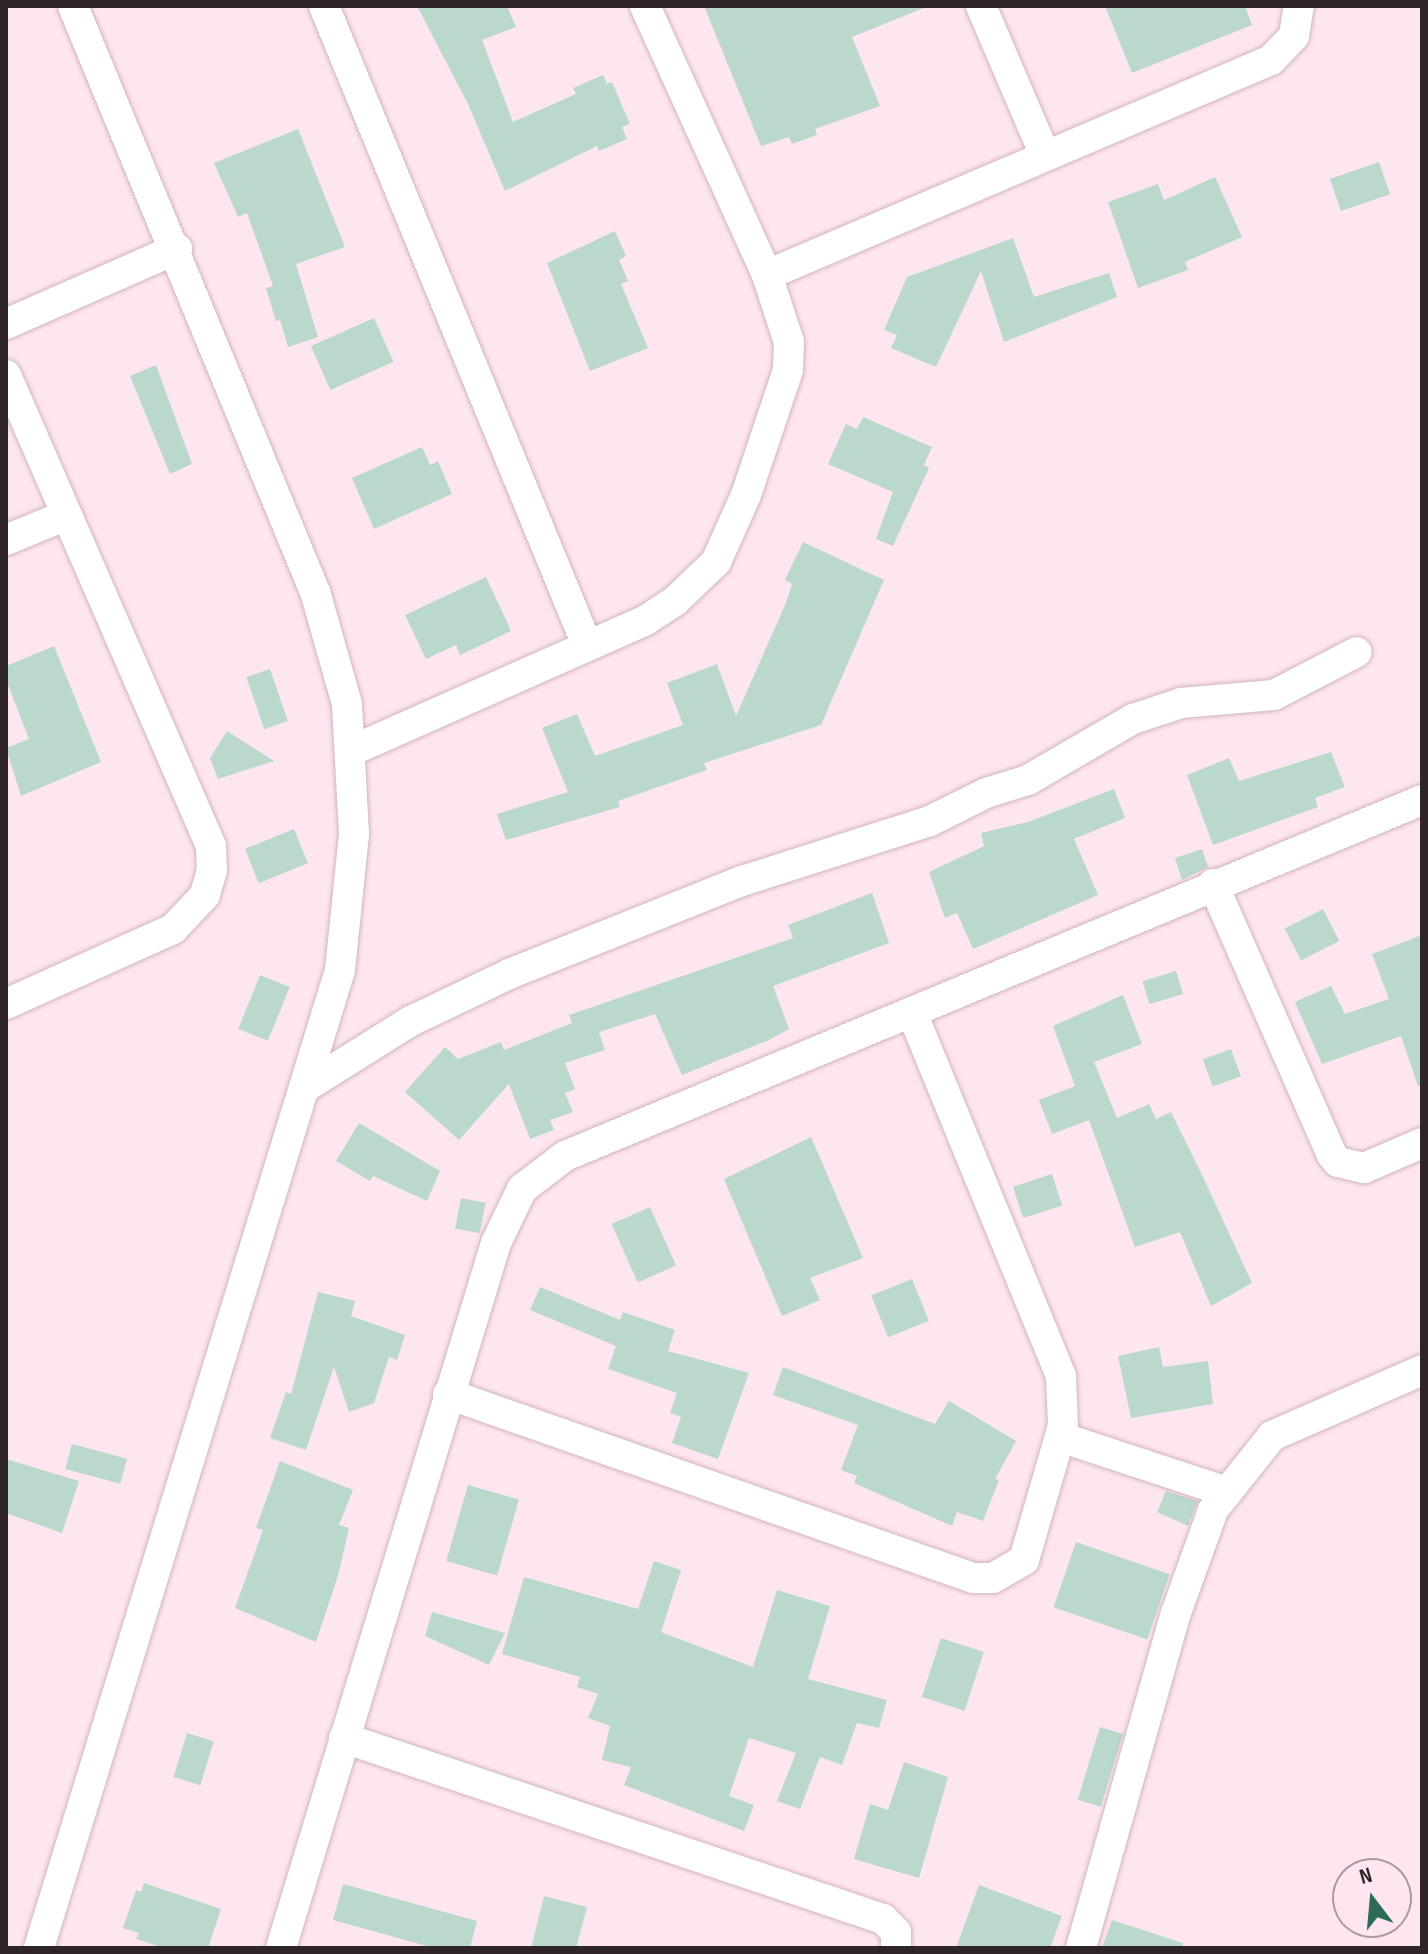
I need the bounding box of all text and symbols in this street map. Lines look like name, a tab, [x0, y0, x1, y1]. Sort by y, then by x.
north arrow	[1332, 1858, 1412, 1938]
text: N	[1356, 1862, 1375, 1891]

